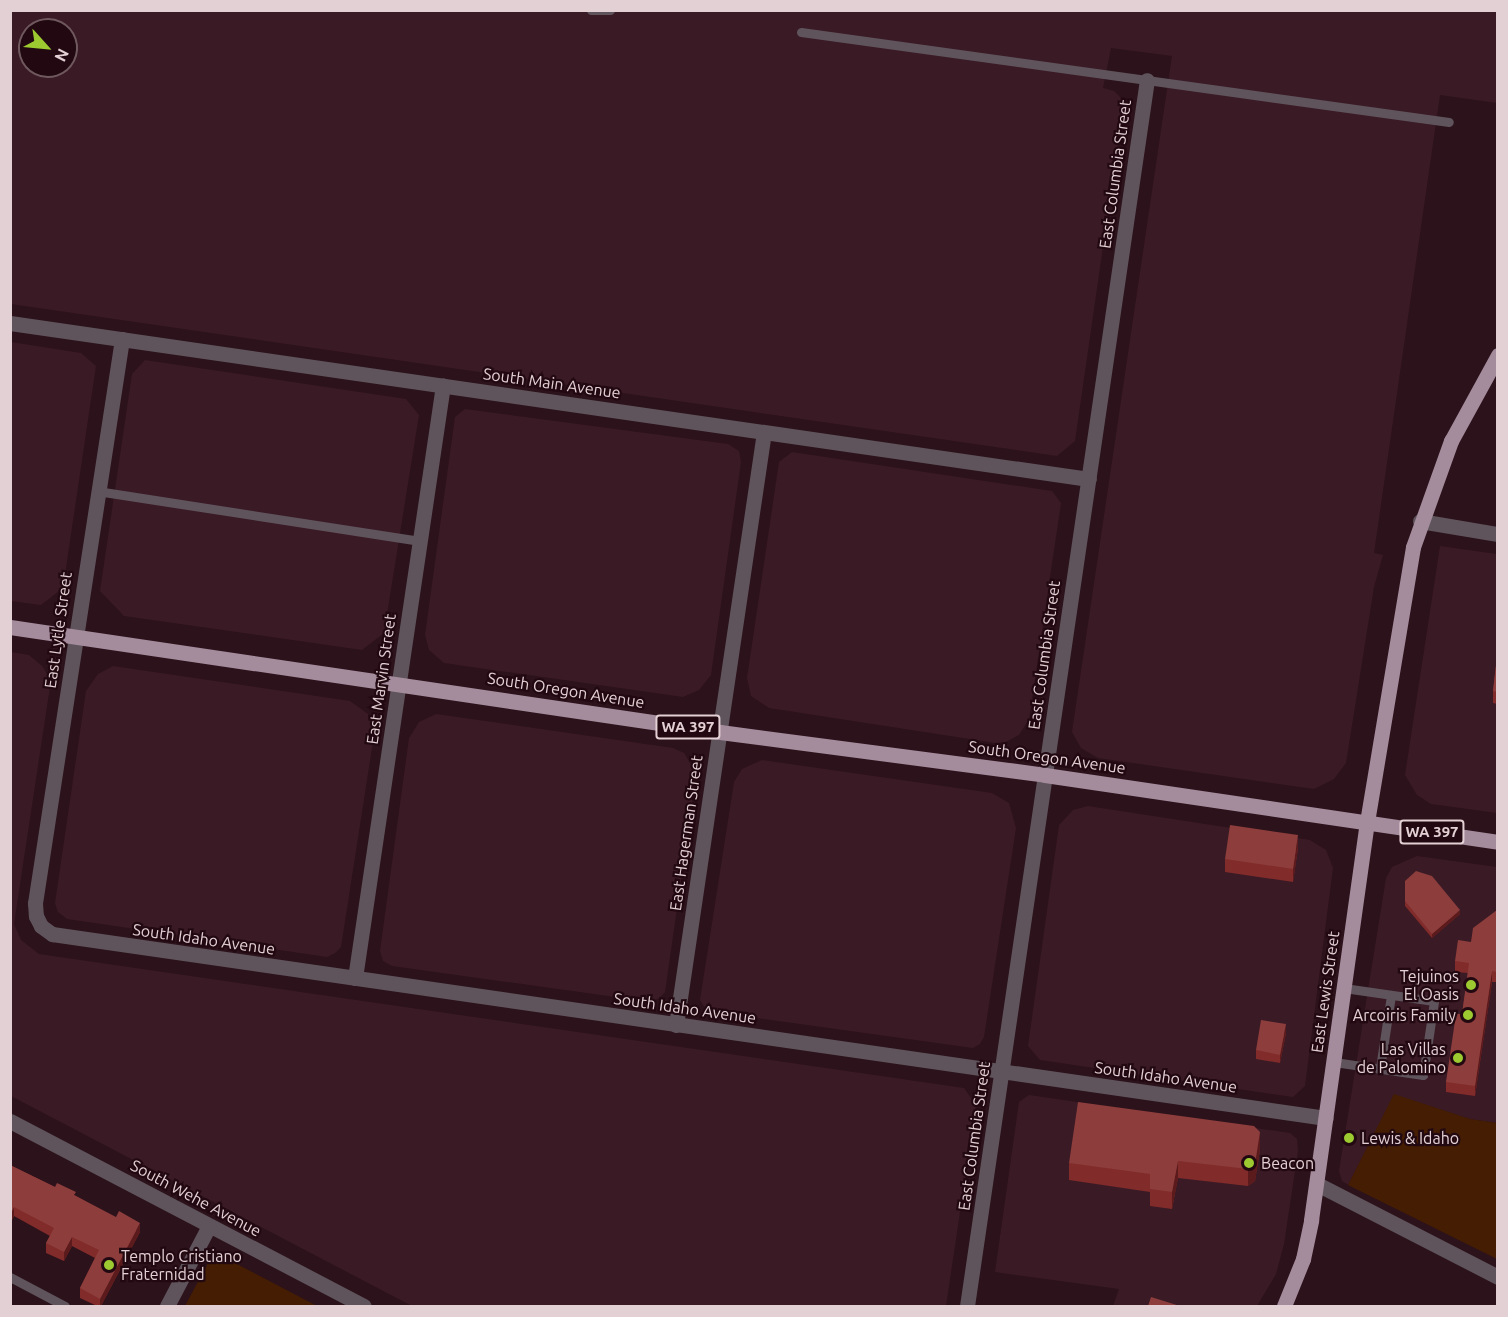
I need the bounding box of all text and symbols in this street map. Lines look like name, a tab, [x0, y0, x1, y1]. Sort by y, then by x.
north arrow	[18, 18, 78, 78]
text: N	[52, 46, 73, 65]
street label: East Columbia Street	[1095, 98, 1135, 250]
street label: South Main Avenue	[482, 364, 622, 402]
street label: East Lytle Street	[40, 571, 76, 689]
street label: East Columbia Street	[1024, 579, 1064, 731]
street label: East Marvin Street	[362, 612, 400, 746]
street label: South Oregon Avenue	[486, 668, 646, 712]
road number: WA 397	[655, 715, 721, 739]
street label: South Oregon Avenue	[967, 736, 1127, 778]
street label: East Hagerman Street	[666, 754, 706, 912]
road number: WA 397	[1399, 820, 1465, 844]
street label: South Idaho Avenue	[132, 919, 276, 959]
street label: East Lewis Street	[1307, 930, 1343, 1054]
place label: Tejuinos El Oasis	[1400, 966, 1459, 1004]
marker: Tejuinos El Oasis	[1464, 978, 1478, 992]
street label: South Idaho Avenue	[613, 988, 757, 1028]
place label: Arcoiris Family	[1353, 1005, 1456, 1025]
marker: Arcoiris Family	[1461, 1008, 1475, 1022]
place label: Las Villas de Palomino	[1357, 1039, 1446, 1077]
marker: Las Villas de Palomino	[1451, 1051, 1465, 1065]
street label: South Idaho Avenue	[1094, 1057, 1238, 1097]
street label: East Columbia Street	[954, 1060, 994, 1212]
place label: Lewis & Idaho	[1361, 1128, 1459, 1148]
marker: Lewis & Idaho	[1342, 1131, 1356, 1145]
place label: Beacon	[1261, 1153, 1314, 1173]
street label: South Wehe Avenue	[128, 1156, 264, 1240]
marker: Beacon	[1242, 1156, 1256, 1170]
place label: Templo Cristiano Fraternidad	[121, 1246, 242, 1284]
marker: Templo Cristiano Fraternidad	[102, 1258, 116, 1272]

